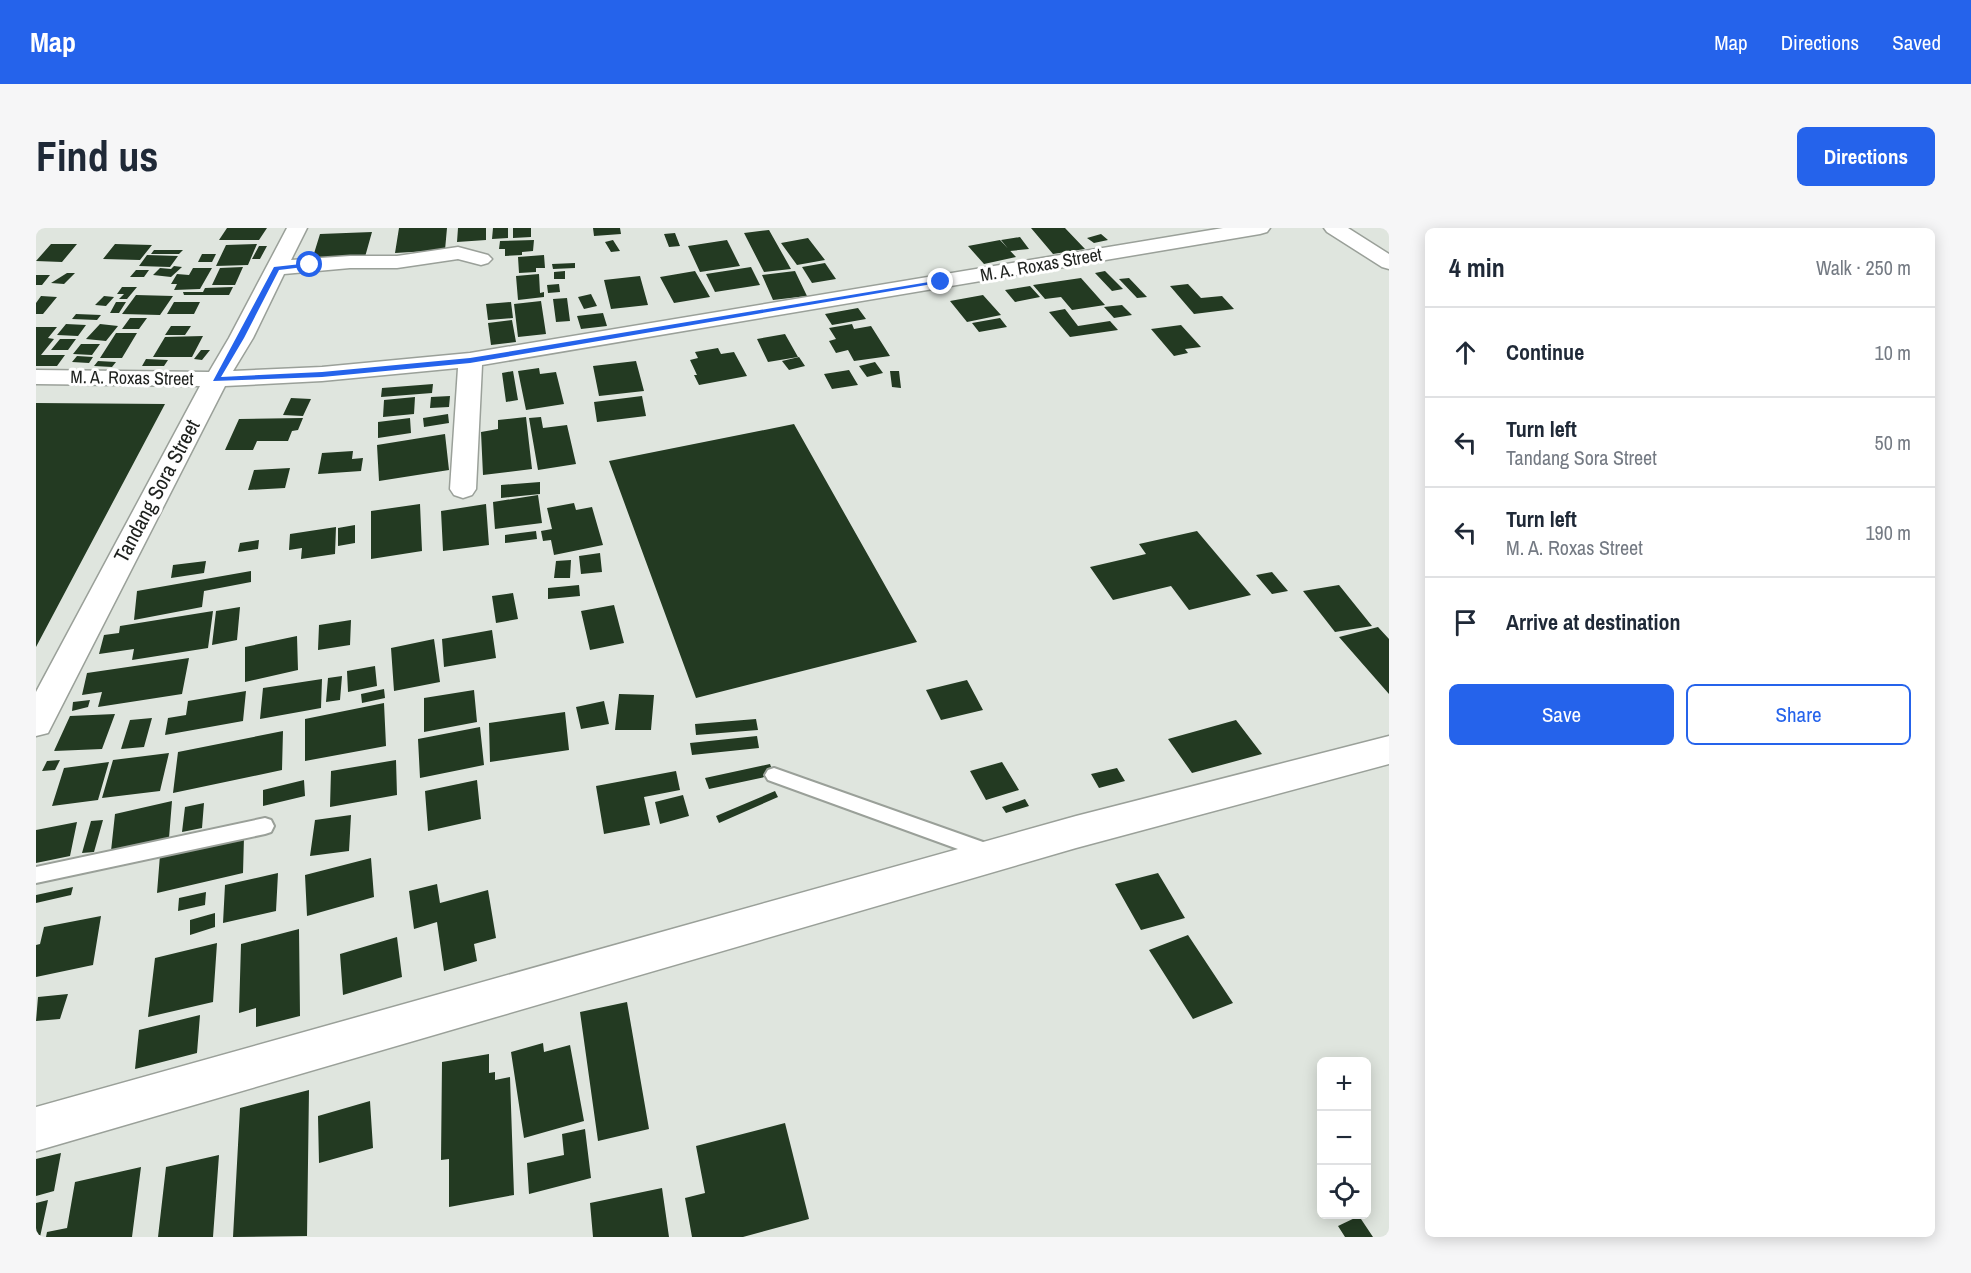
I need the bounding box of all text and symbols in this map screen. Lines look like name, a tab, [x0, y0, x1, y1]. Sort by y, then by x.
text: Map	[30, 23, 76, 61]
text: Map	[1714, 28, 1748, 57]
text: Directions	[1781, 28, 1859, 57]
text: Saved	[1892, 28, 1941, 57]
button: Directions	[1797, 127, 1935, 186]
text: Find us	[36, 128, 158, 184]
street label: M. A. Roxas Street	[978, 242, 1104, 288]
text: 4 min	[1449, 250, 1505, 285]
route start	[296, 251, 322, 277]
text: Walk · 250 m	[1816, 254, 1911, 281]
route end	[927, 268, 953, 294]
icon: ahead	[1449, 336, 1482, 369]
text: Continue	[1506, 337, 1584, 367]
text: 10 m	[1875, 339, 1911, 366]
street label: M. A. Roxas Street	[70, 364, 194, 391]
street label: Tandang Sora Street	[107, 414, 207, 567]
text: Turn left	[1506, 414, 1577, 444]
icon: left	[1449, 426, 1482, 459]
text: 50 m	[1875, 429, 1911, 456]
text: Tandang Sora Street	[1506, 444, 1657, 471]
text: Turn left	[1506, 504, 1577, 534]
icon: left	[1449, 516, 1482, 549]
text: 190 m	[1865, 519, 1911, 546]
text: M. A. Roxas Street	[1506, 534, 1643, 561]
icon: arrive	[1449, 606, 1482, 639]
text: Arrive at destination	[1506, 607, 1680, 637]
button: Save	[1449, 684, 1674, 745]
button: Share	[1686, 684, 1911, 745]
map controls	[1317, 1057, 1371, 1219]
button: +	[1317, 1057, 1371, 1111]
button: −	[1317, 1111, 1371, 1165]
button: locate	[1317, 1165, 1371, 1219]

